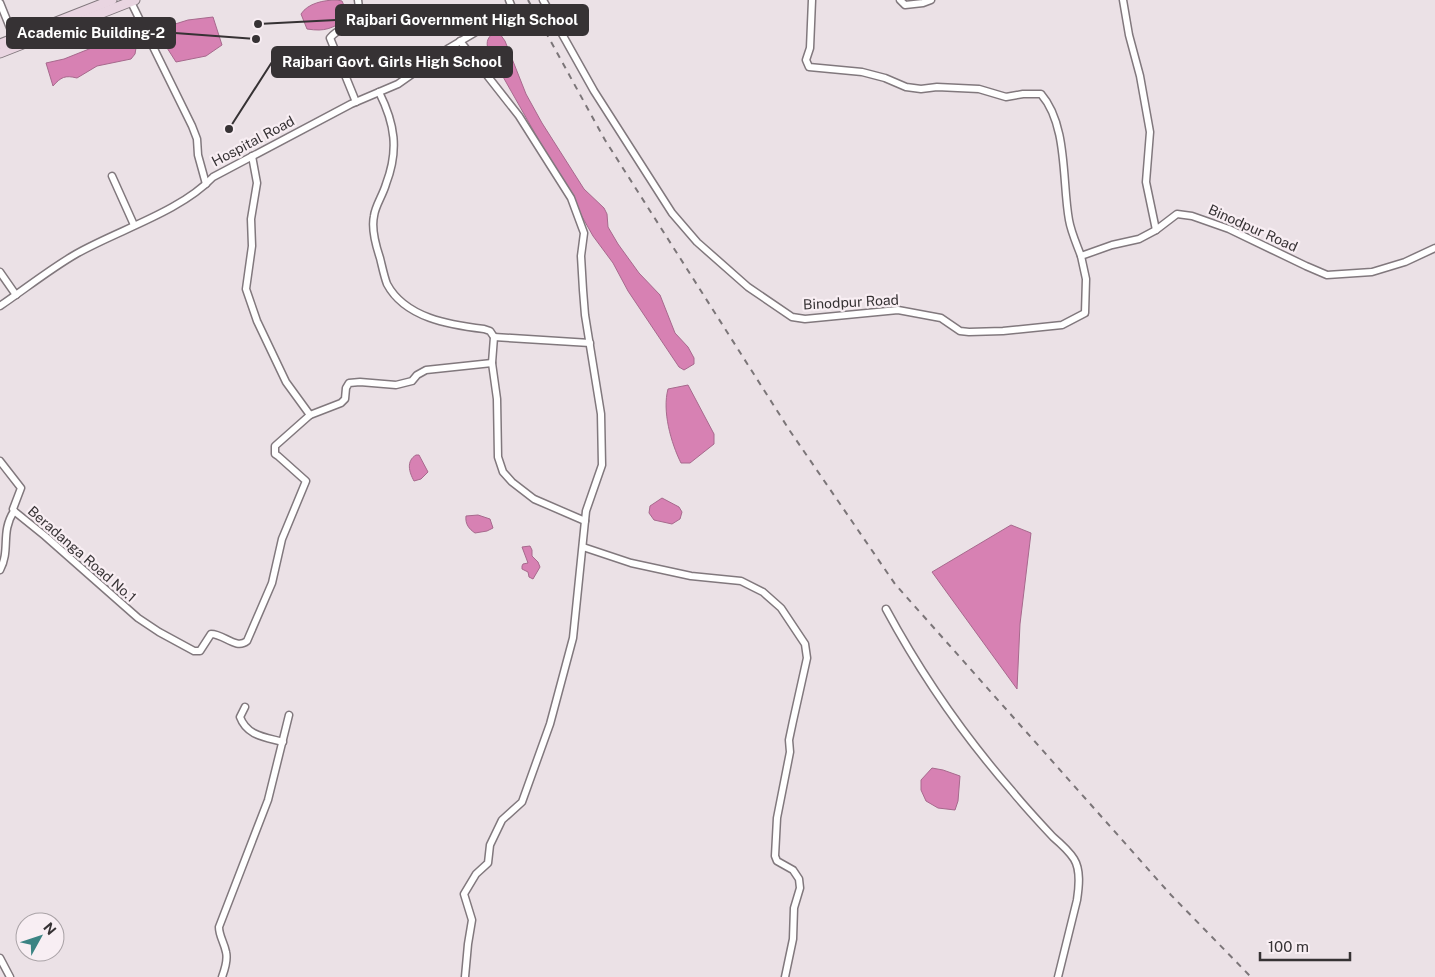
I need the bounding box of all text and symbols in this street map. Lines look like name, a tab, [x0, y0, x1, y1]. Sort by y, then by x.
callout: Rajbari Government High School	[336, 5, 588, 35]
text: Rajbari Government High School	[346, 11, 578, 28]
callout: Academic Building-2	[7, 18, 175, 48]
text: Academic Building-2	[17, 24, 165, 41]
callout: Rajbari Govt. Girls High School	[272, 47, 512, 77]
text: Rajbari Govt. Girls High School	[282, 53, 502, 70]
street label: Hospital Road	[209, 112, 297, 170]
street label: Binodpur Road	[1206, 201, 1300, 255]
street label: Binodpur Road	[803, 292, 899, 312]
street label: Beradanga Road No.1	[25, 503, 139, 605]
north arrow	[15, 912, 65, 962]
text: N	[40, 919, 60, 938]
scale bar	[1260, 930, 1350, 962]
text: 100 m	[1268, 938, 1309, 955]

